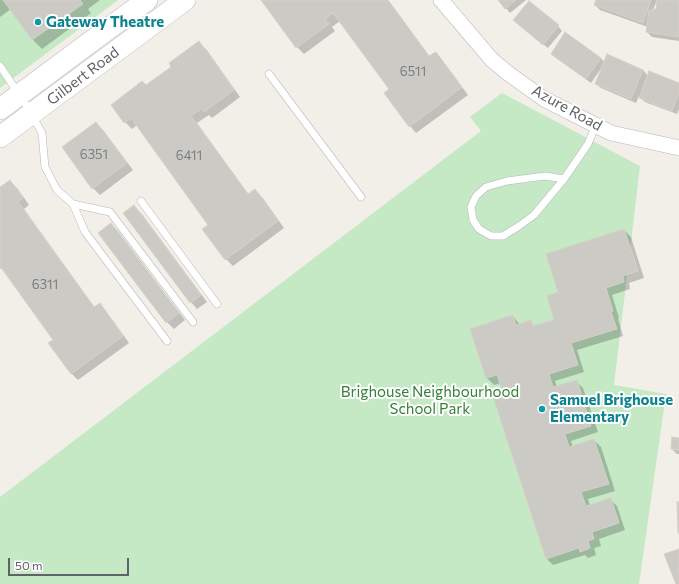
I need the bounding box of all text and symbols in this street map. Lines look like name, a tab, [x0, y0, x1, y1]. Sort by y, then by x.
place label: Gateway Theatre	[46, 13, 164, 31]
marker: Gateway Theatre	[33, 17, 43, 27]
street label: Gilbert Road	[43, 43, 123, 109]
house number: 6511	[400, 64, 426, 80]
street label: Azure Road	[529, 81, 605, 135]
house number: 6351	[80, 147, 108, 163]
house number: 6411	[176, 148, 202, 164]
house number: 6311	[32, 277, 58, 293]
park label: Brighouse Neighbourhood School Park	[341, 383, 519, 418]
place label: Samuel Brighouse Elementary	[550, 391, 673, 426]
marker: Samuel Brighouse Elementary	[537, 404, 547, 414]
scale bar	[10, 550, 131, 576]
text: 50 m	[15, 558, 43, 572]

